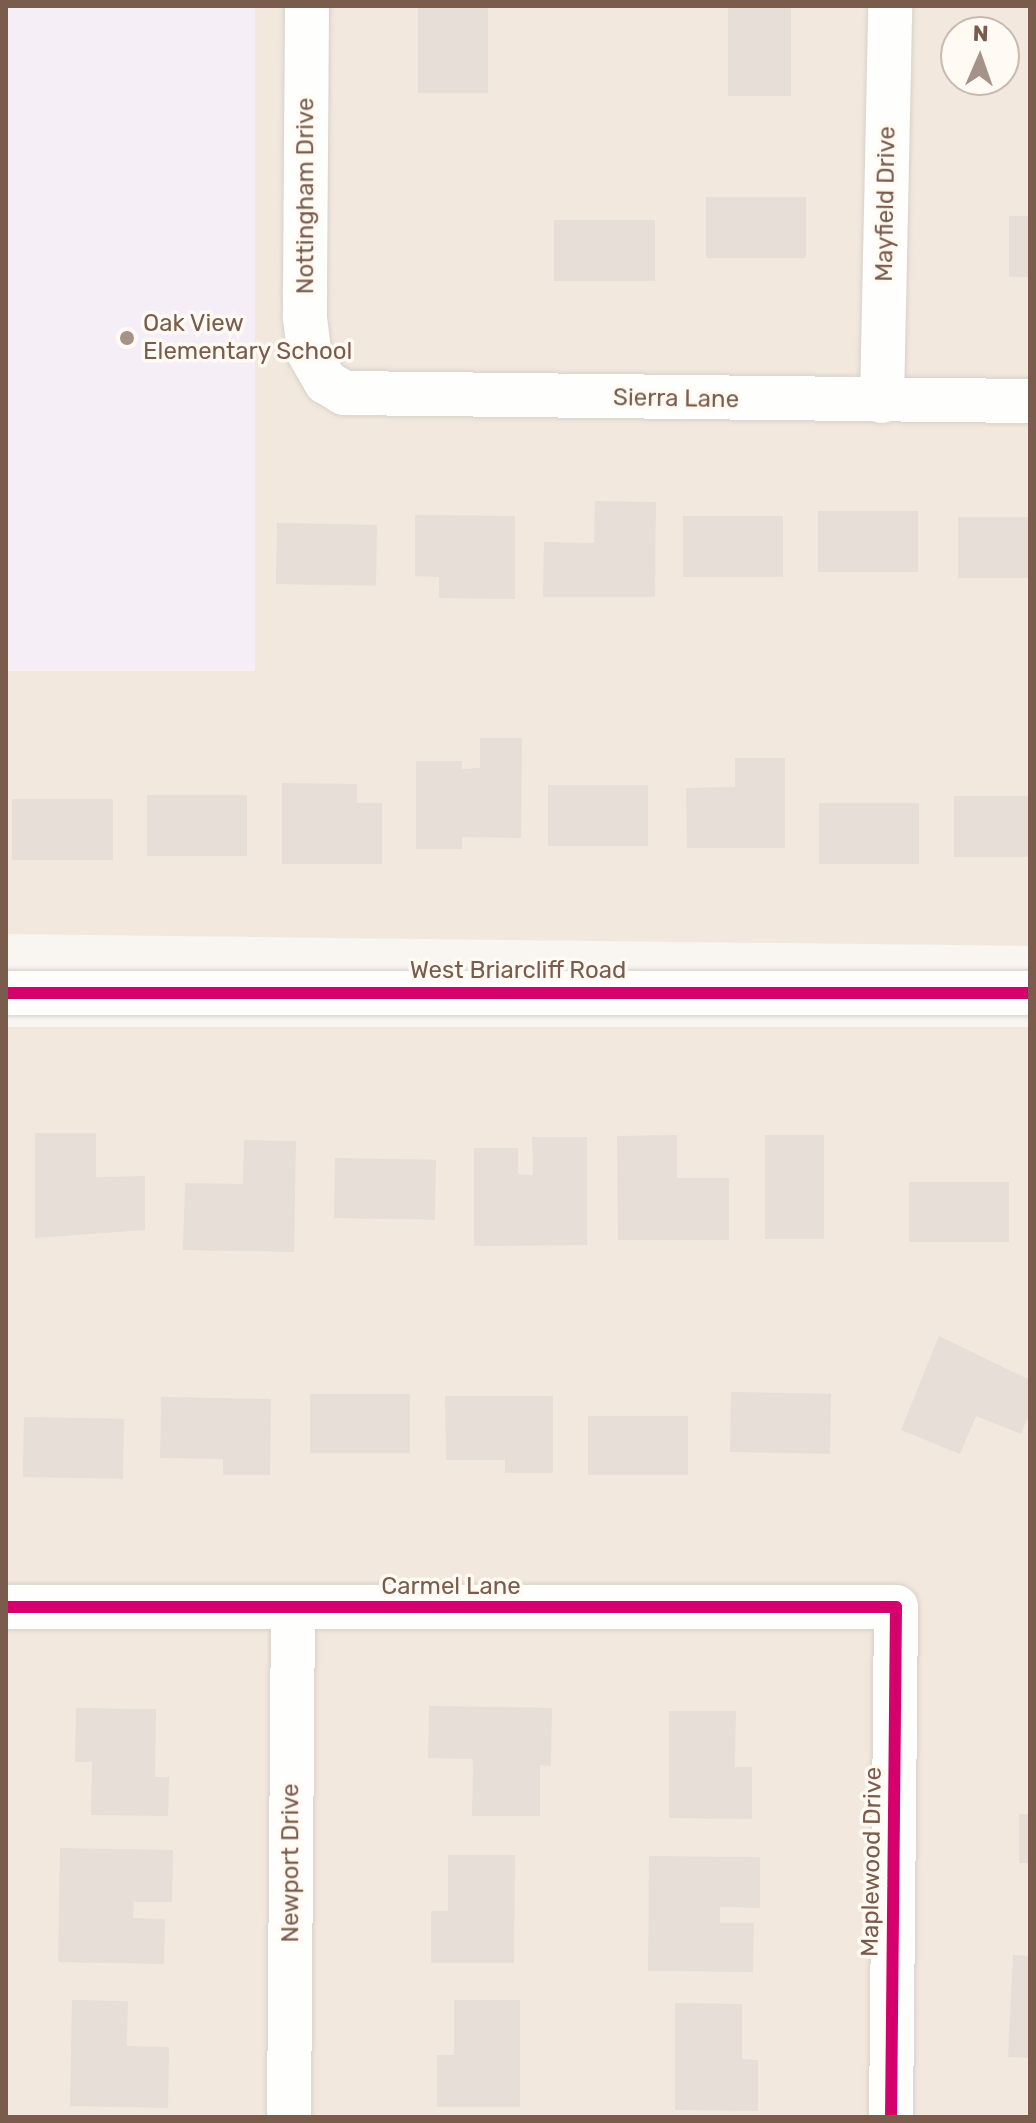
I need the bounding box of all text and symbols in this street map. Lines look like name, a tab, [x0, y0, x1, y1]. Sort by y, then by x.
north arrow	[940, 16, 1020, 96]
text: N	[972, 20, 989, 47]
street label: Nottingham Drive	[292, 98, 320, 294]
street label: Mayfield Drive	[870, 126, 902, 282]
place label: Oak View Elementary School	[143, 310, 353, 366]
marker: Oak View Elementary School	[118, 329, 136, 347]
street label: Sierra Lane	[613, 384, 739, 414]
street label: West Briarcliff Road	[410, 957, 626, 985]
street label: Carmel Lane	[381, 1573, 521, 1601]
street label: Maplewood Drive	[856, 1767, 888, 1957]
street label: Newport Drive	[277, 1783, 305, 1943]

